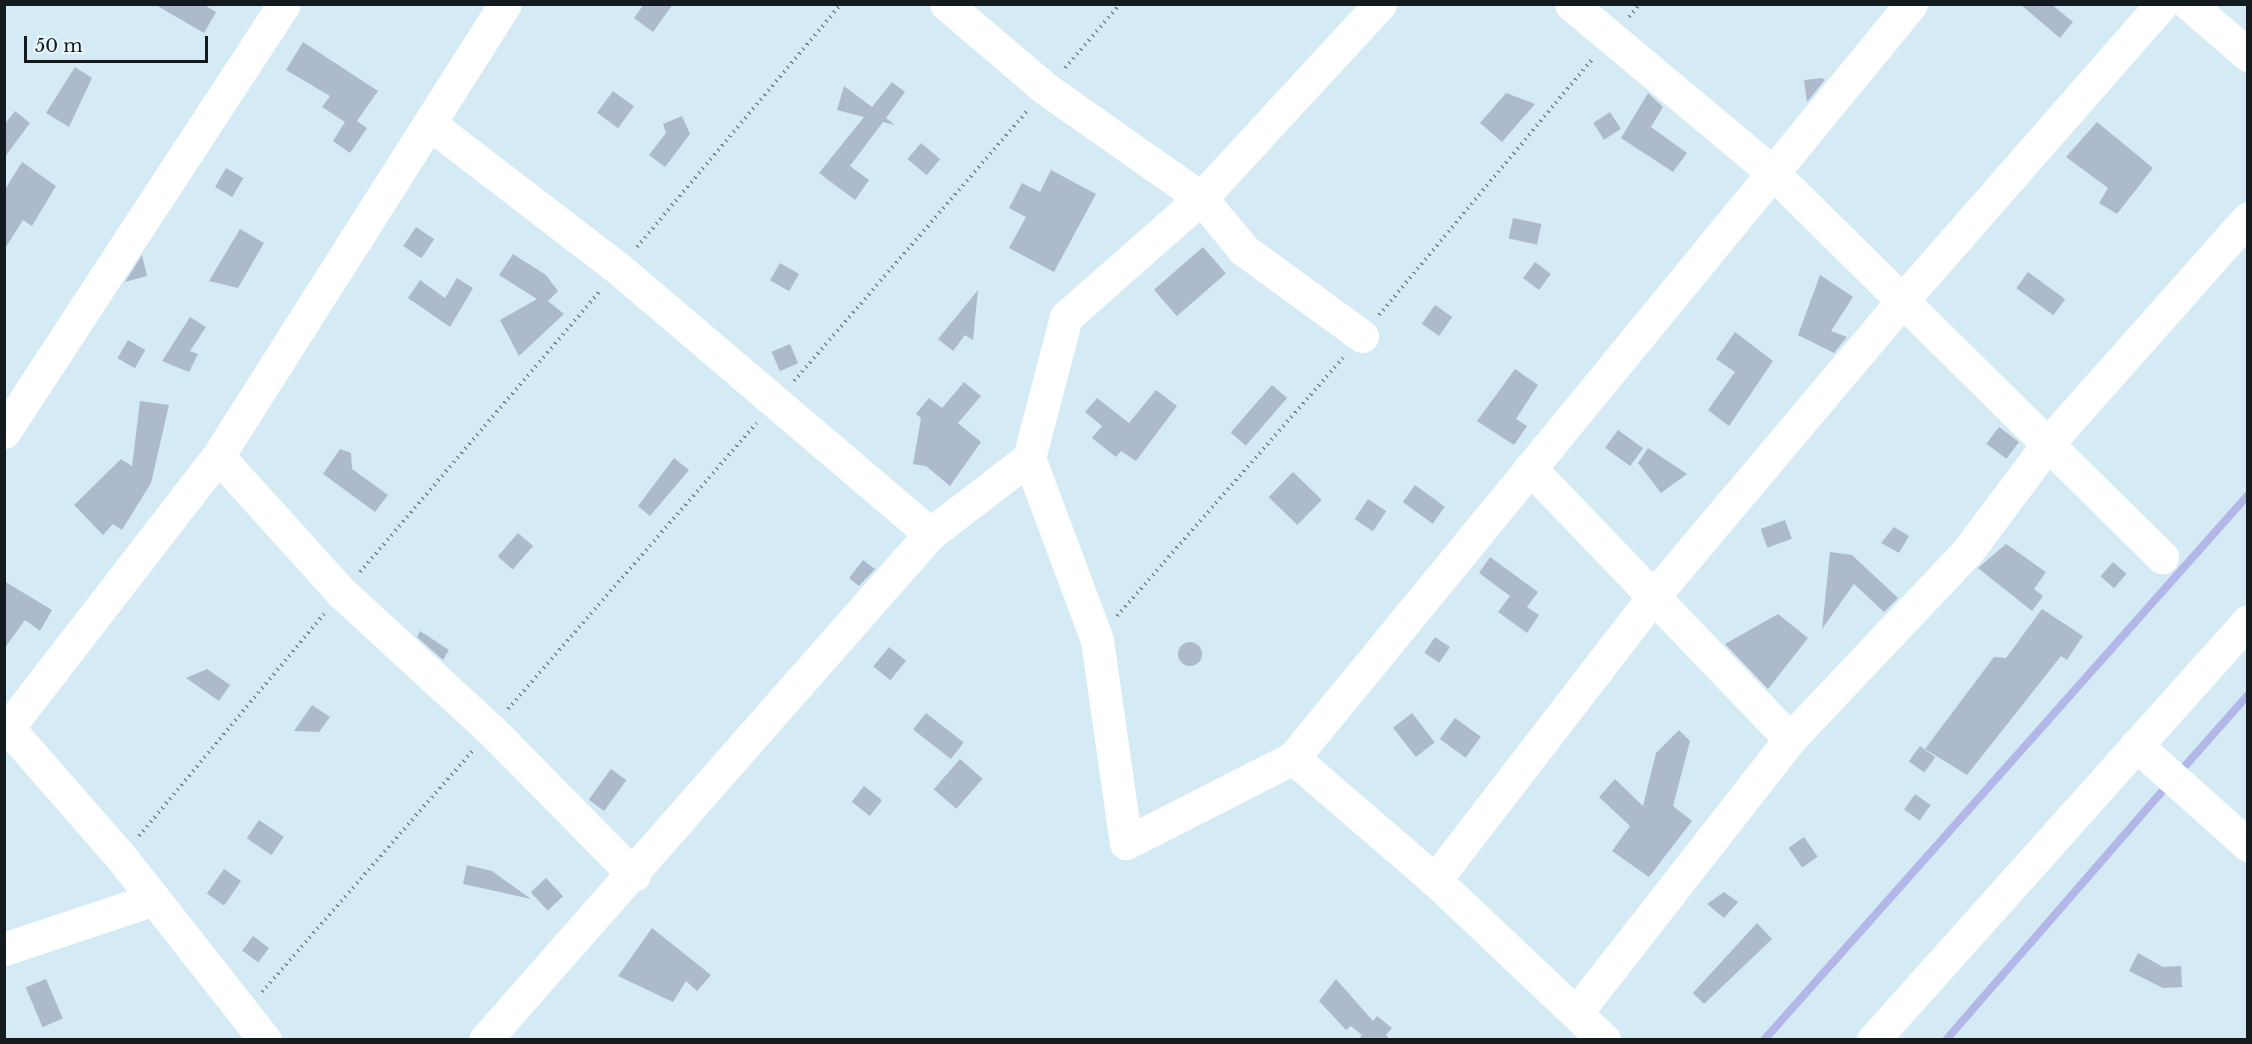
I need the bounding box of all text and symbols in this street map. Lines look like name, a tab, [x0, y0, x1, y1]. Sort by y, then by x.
scale bar	[27, 24, 212, 62]
text: 50 m	[35, 35, 83, 57]

